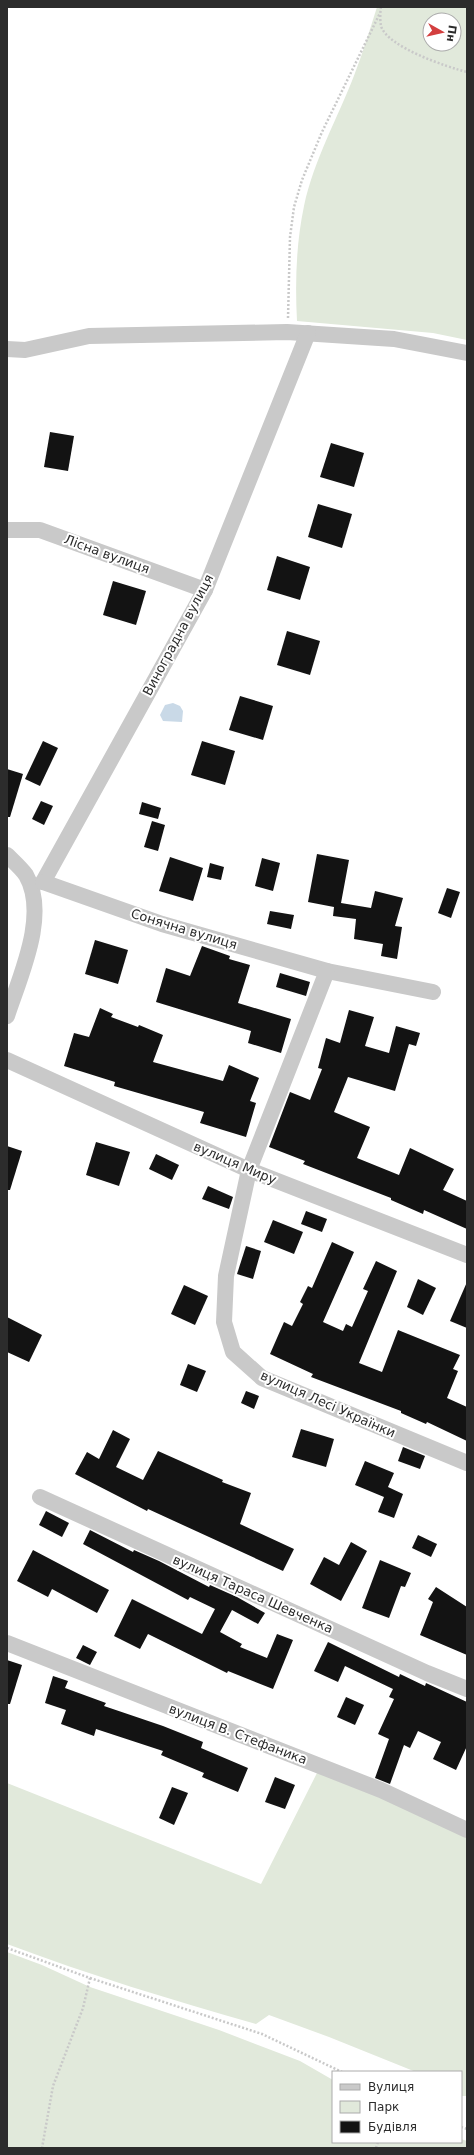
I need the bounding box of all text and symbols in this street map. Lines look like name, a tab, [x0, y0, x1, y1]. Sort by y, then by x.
north arrow	[422, 12, 462, 52]
text: Пн	[444, 24, 459, 43]
street label: Лісна вулиця	[62, 532, 152, 576]
street label: Виноградна вулиця	[140, 572, 216, 698]
street label: Сонячна вулиця	[129, 906, 239, 952]
street label: вулиця Миру	[191, 1139, 279, 1187]
street label: вулиця Лесі Українки	[258, 1367, 398, 1441]
street label: вулиця Тараса Шевченка	[171, 1552, 335, 1636]
street label: вулиця В. Стефаника	[167, 1701, 309, 1767]
legend	[332, 2071, 462, 2143]
text: Вулиця	[368, 2080, 414, 2094]
text: Парк	[368, 2100, 399, 2114]
text: Будівля	[368, 2120, 417, 2134]

